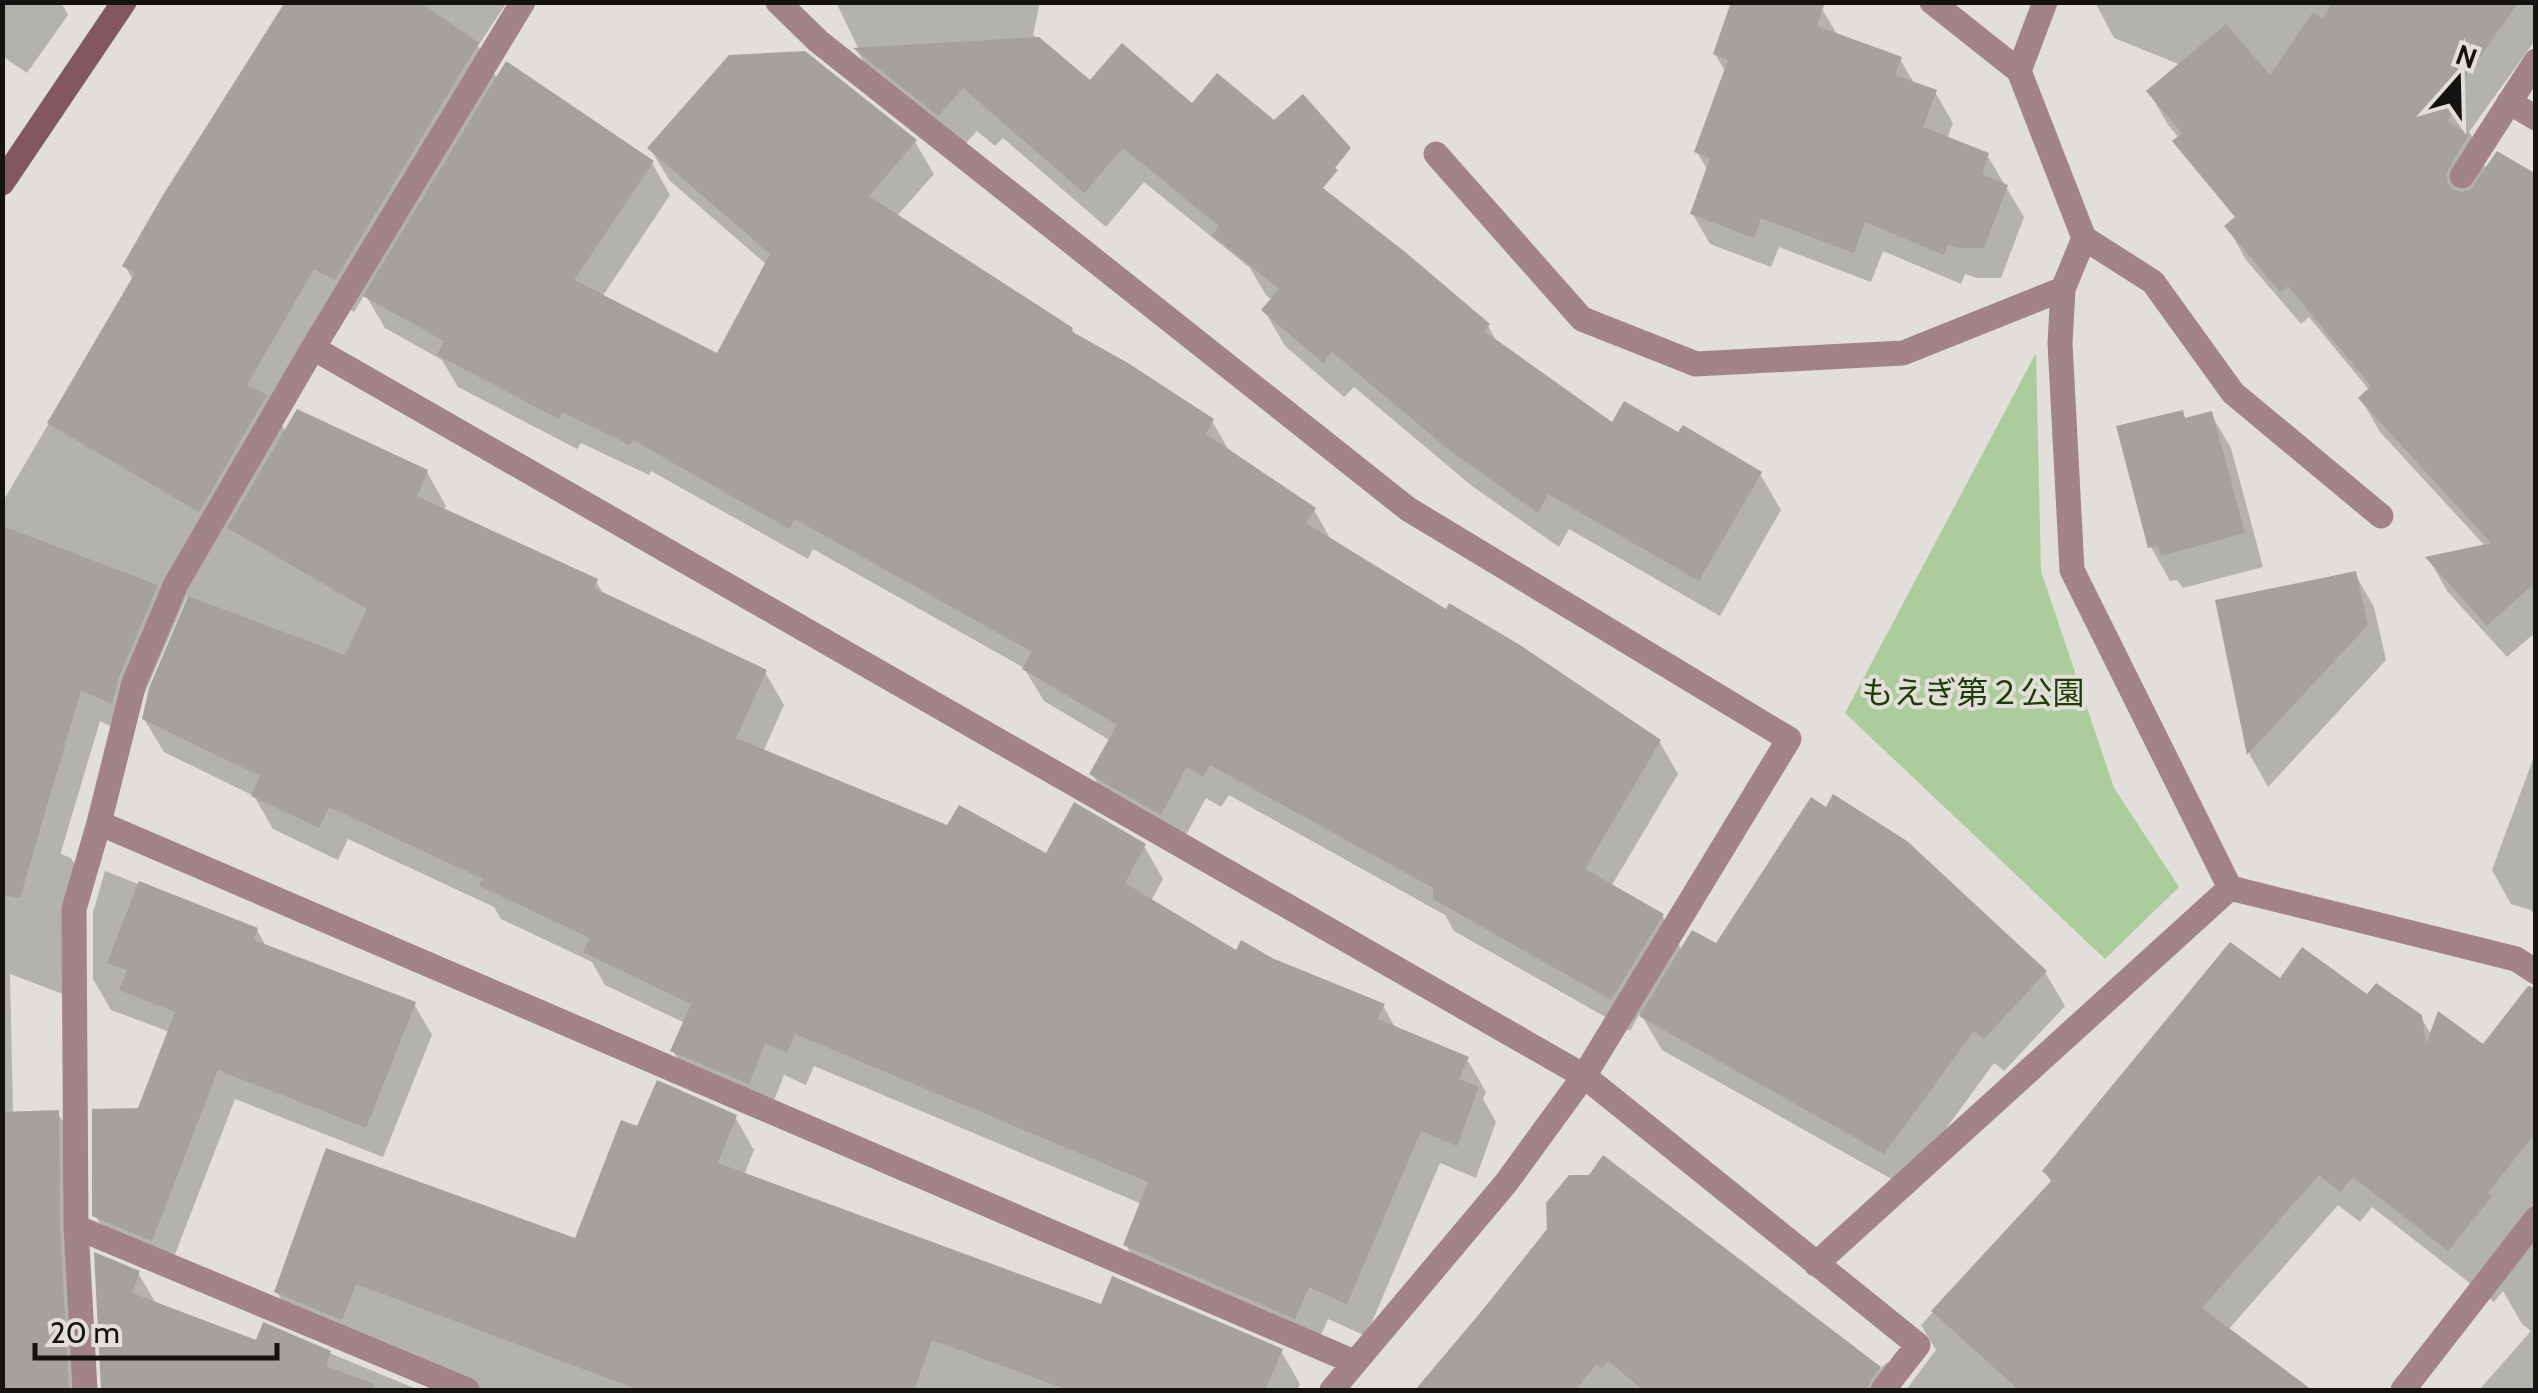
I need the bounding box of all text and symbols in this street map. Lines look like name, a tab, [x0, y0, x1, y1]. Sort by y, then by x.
north arrow	[2408, 30, 2508, 130]
text: N	[2451, 37, 2482, 76]
park label: もえぎ第２公園	[1861, 673, 2085, 712]
scale bar	[35, 1298, 278, 1360]
text: 20 m	[50, 1314, 120, 1351]

